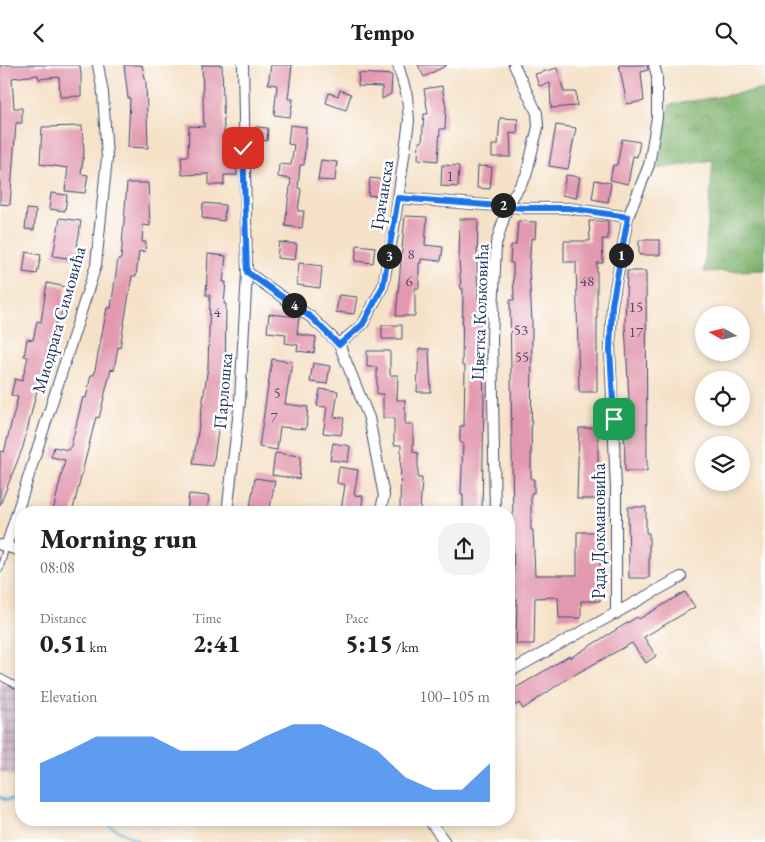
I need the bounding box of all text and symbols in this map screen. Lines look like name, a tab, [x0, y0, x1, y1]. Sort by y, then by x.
text: Tempo	[351, 18, 414, 47]
icon: back	[25, 19, 53, 47]
icon: search	[712, 19, 740, 47]
pin	[222, 127, 264, 169]
icon: check	[229, 134, 257, 162]
street label: Грачанска	[365, 158, 399, 232]
house number: 1	[446, 166, 454, 185]
pin: 2	[490, 193, 516, 217]
text: 2	[500, 196, 507, 214]
street label: Цветка Кољковића	[466, 242, 493, 381]
street label: Миодрага Симовића	[27, 243, 91, 396]
pin: 3	[376, 243, 402, 269]
pin: 1	[608, 243, 634, 267]
house number: 8	[407, 244, 415, 263]
text: 1	[618, 246, 625, 264]
text: 3	[386, 247, 393, 265]
house number: 6	[405, 271, 413, 290]
house number: 48	[580, 271, 594, 290]
pin: 4	[282, 293, 306, 317]
text: 4	[291, 296, 298, 314]
house number: 15	[629, 297, 643, 316]
house number: 4	[213, 302, 221, 321]
north arrow	[695, 306, 750, 361]
map controls	[695, 306, 750, 491]
house number: 53	[514, 320, 528, 339]
house number: 17	[629, 322, 644, 341]
house number: 55	[515, 347, 529, 366]
street label: Парлошка	[208, 351, 237, 430]
button: locate	[695, 371, 750, 426]
house number: 5	[273, 383, 281, 402]
pin	[593, 398, 635, 440]
icon: arrive	[600, 405, 628, 433]
house number: 7	[270, 407, 278, 426]
button: layers	[695, 436, 750, 491]
street label: Рада Докмановића	[587, 462, 610, 599]
text: Morning run	[40, 520, 197, 556]
button: share	[438, 523, 490, 575]
text: 08:08	[40, 557, 75, 578]
text: Distance	[40, 609, 87, 627]
text: Time	[193, 609, 222, 627]
text: Pace	[345, 609, 369, 627]
text: 0.51	[40, 627, 87, 659]
text: 2:41	[193, 627, 240, 659]
text: 5:15	[345, 627, 393, 659]
text: km	[87, 638, 107, 656]
text: /km	[393, 638, 419, 656]
text: Elevation	[40, 686, 98, 707]
text: 100–105 m	[419, 686, 490, 707]

